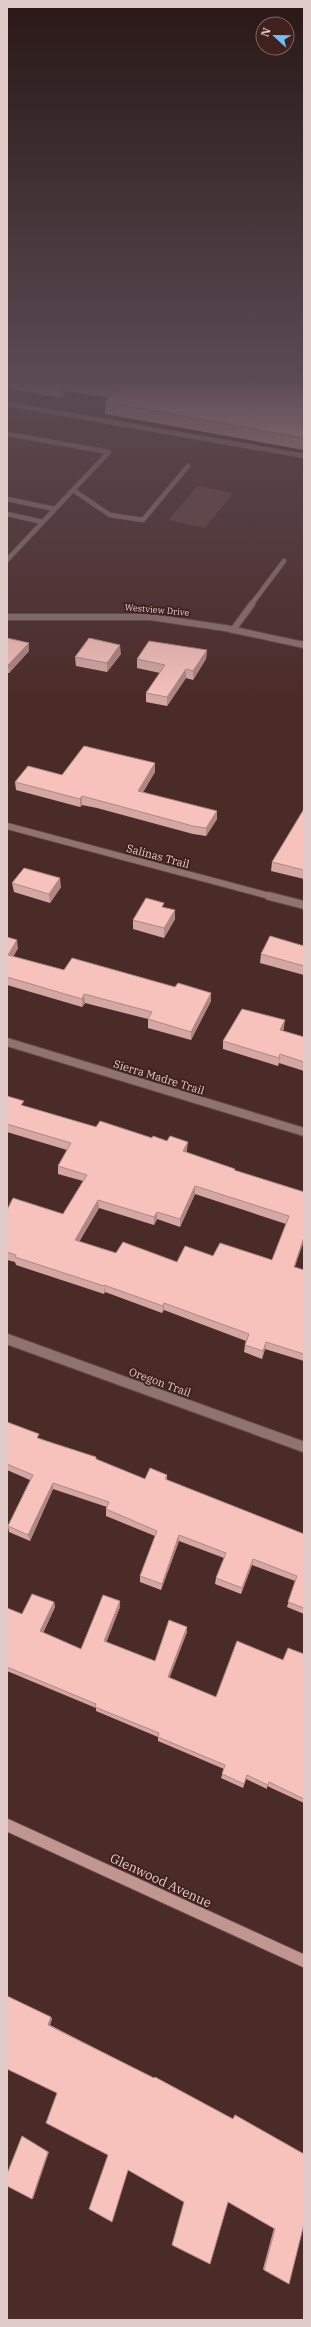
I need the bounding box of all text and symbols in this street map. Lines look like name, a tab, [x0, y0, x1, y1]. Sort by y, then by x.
north arrow	[255, 16, 295, 56]
text: N	[258, 25, 274, 39]
street label: Westview Drive	[124, 601, 190, 618]
street label: Salinas Trail	[125, 841, 191, 871]
street label: Sierra Madre Trail	[112, 1057, 206, 1097]
street label: Oregon Trail	[127, 1364, 193, 1400]
street label: Glenwood Avenue	[107, 1850, 214, 1911]

